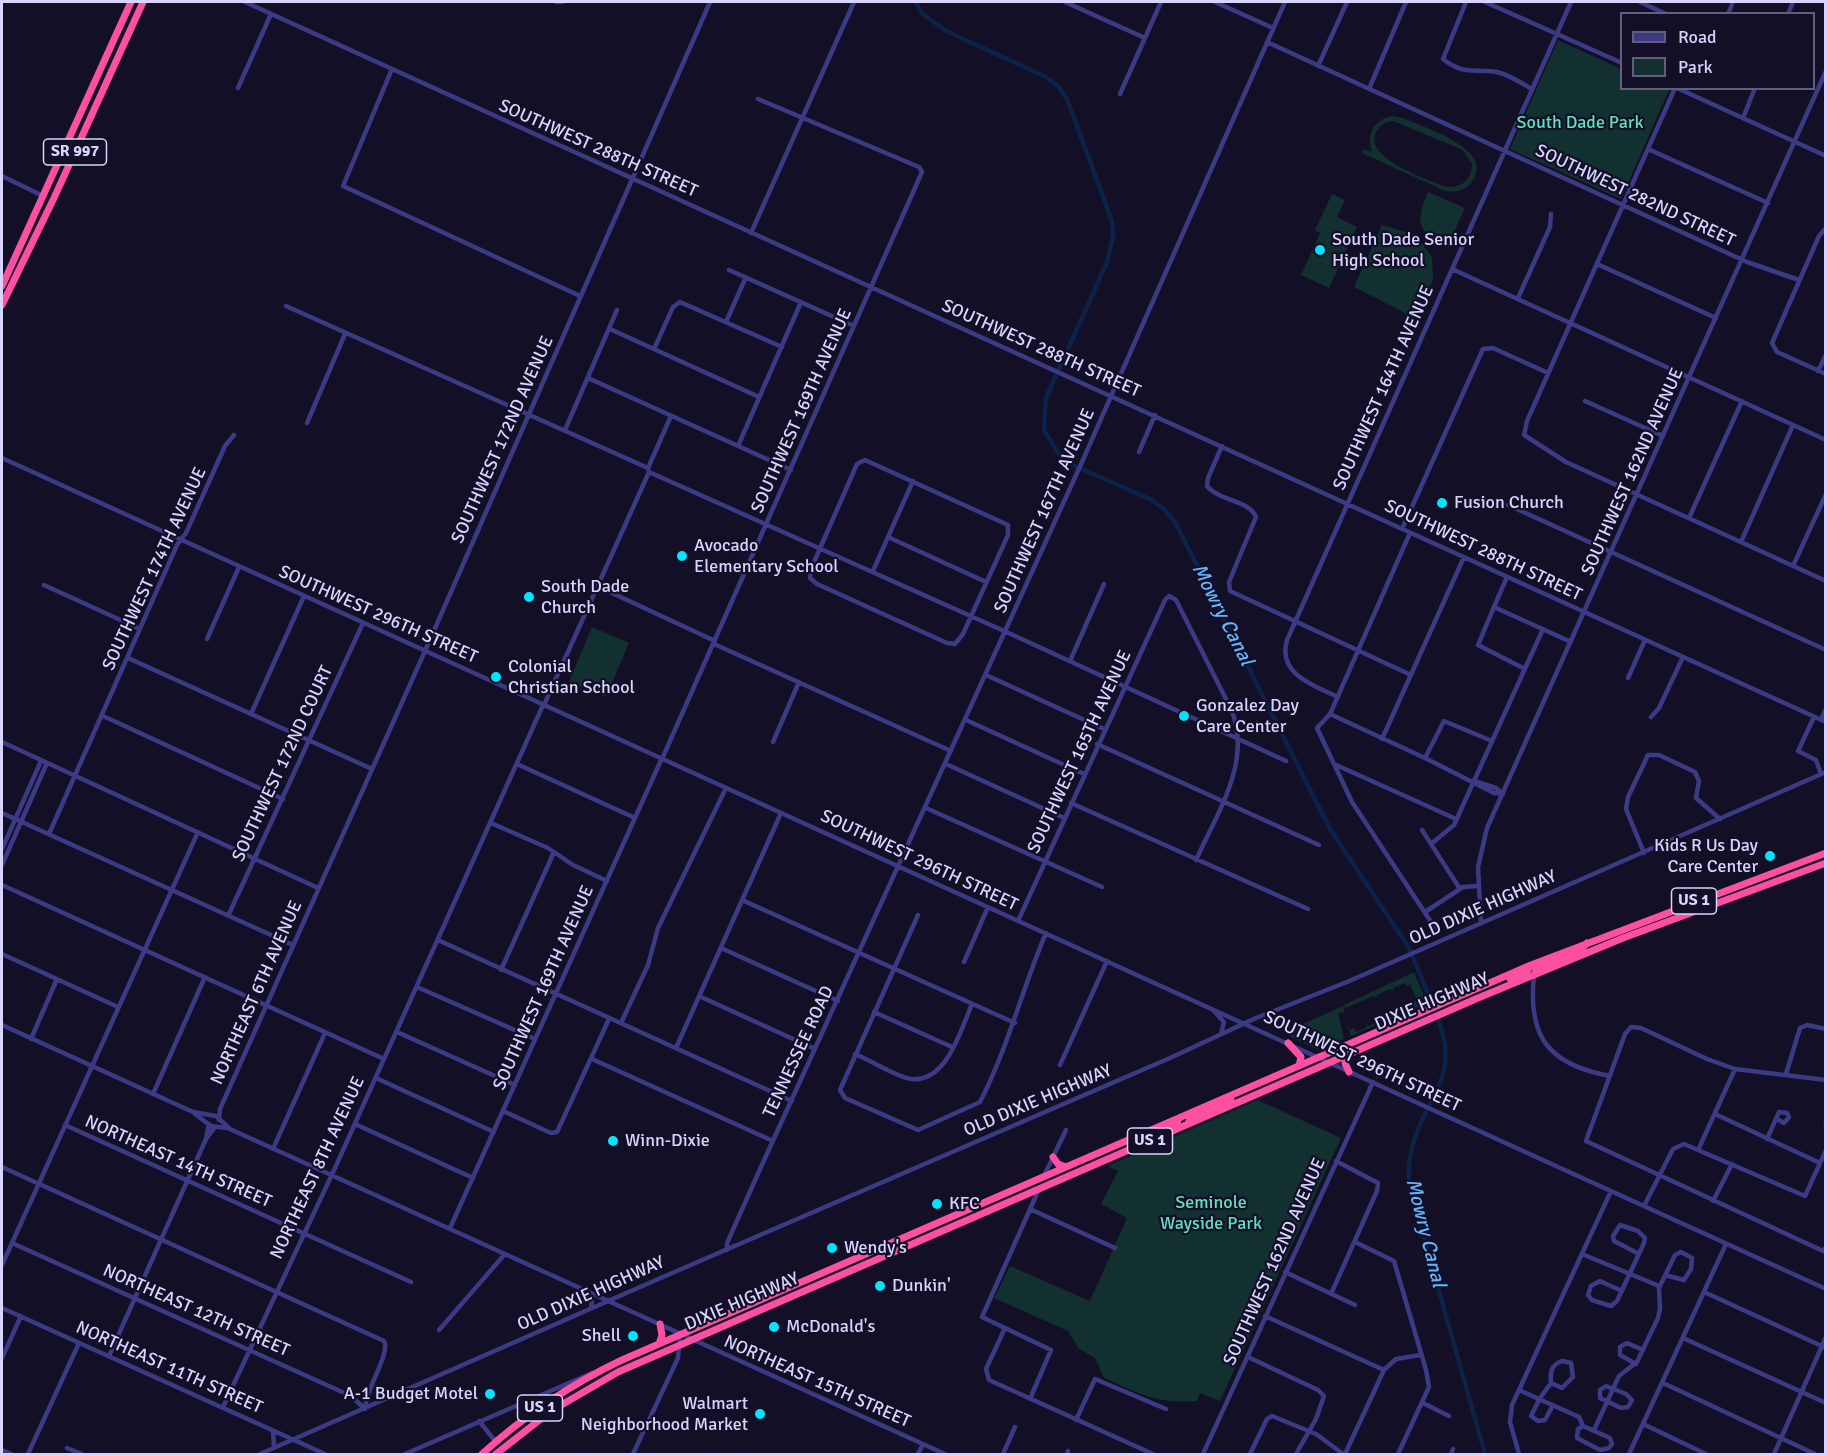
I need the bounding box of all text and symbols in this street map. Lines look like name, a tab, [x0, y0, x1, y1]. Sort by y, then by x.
legend	[1620, 12, 1815, 90]
text: Road	[1678, 26, 1717, 48]
text: Park	[1678, 56, 1713, 78]
street label: SOUTHWEST 288TH STREET	[495, 95, 701, 203]
park label: South Dade Park	[1517, 112, 1643, 134]
road number: SR 997	[44, 139, 106, 165]
street label: SOUTHWEST 282ND STREET	[1532, 140, 1738, 252]
place label: South Dade Senior High School	[1332, 229, 1474, 272]
marker: South Dade Senior High School	[1313, 243, 1327, 257]
street label: SOUTHWEST 164TH AVENUE	[1329, 282, 1439, 494]
street label: SOUTHWEST 288TH STREET	[938, 295, 1144, 403]
street label: SOUTHWEST 169TH AVENUE	[747, 305, 857, 517]
street label: SOUTHWEST 172ND AVENUE	[447, 333, 559, 547]
street label: SOUTHWEST 162ND AVENUE	[1577, 365, 1689, 579]
street label: SOUTHWEST 167TH AVENUE	[990, 405, 1100, 617]
street label: SOUTHWEST 174TH AVENUE	[98, 464, 212, 674]
place label: Fusion Church	[1454, 492, 1564, 514]
street label: SOUTHWEST 288TH STREET	[1381, 496, 1585, 606]
marker: Fusion Church	[1435, 496, 1449, 510]
place label: Avocado Elementary School	[694, 535, 839, 578]
marker: Avocado Elementary School	[675, 549, 689, 563]
water label: Mowry Canal	[1186, 560, 1258, 670]
street label: SOUTHWEST 296TH STREET	[275, 561, 481, 669]
place label: South Dade Church	[541, 576, 629, 618]
marker: South Dade Church	[522, 590, 536, 604]
street label: SOUTHWEST 165TH AVENUE	[1023, 647, 1137, 857]
place label: Colonial Christian School	[508, 656, 635, 698]
street label: SOUTHWEST 172ND COURT	[228, 663, 338, 865]
marker: Colonial Christian School	[489, 670, 503, 684]
place label: Gonzalez Day Care Center	[1196, 695, 1299, 738]
marker: Gonzalez Day Care Center	[1177, 709, 1191, 723]
street label: SOUTHWEST 296TH STREET	[817, 806, 1021, 916]
place label: Kids R Us Day Care Center	[1654, 835, 1758, 878]
marker: Kids R Us Day Care Center	[1763, 849, 1777, 863]
street label: OLD DIXIE HIGHWAY	[1406, 866, 1560, 950]
street label: SOUTHWEST 169TH AVENUE	[489, 882, 599, 1094]
road number: US 1	[1672, 888, 1716, 914]
street label: NORTHEAST 6TH AVENUE	[207, 898, 307, 1088]
street label: DIXIE HIGHWAY	[1372, 968, 1492, 1036]
street label: TENNESSEE ROAD	[759, 983, 839, 1121]
street label: SOUTHWEST 296TH STREET	[1260, 1007, 1464, 1117]
street label: OLD DIXIE HIGHWAY	[961, 1060, 1115, 1142]
street label: NORTHEAST 8TH AVENUE	[266, 1073, 370, 1263]
street label: NORTHEAST 14TH STREET	[81, 1111, 275, 1213]
road number: US 1	[1128, 1128, 1172, 1154]
place label: Winn-Dixie	[625, 1130, 710, 1152]
marker: Winn-Dixie	[606, 1134, 620, 1148]
street label: SOUTHWEST 162ND AVENUE	[1219, 1155, 1331, 1369]
water label: Mowry Canal	[1400, 1176, 1450, 1290]
park label: Seminole Wayside Park	[1160, 1192, 1262, 1234]
place label: KFC	[949, 1193, 980, 1215]
marker: KFC	[930, 1197, 944, 1211]
place label: Wendy's	[844, 1237, 907, 1259]
marker: Wendy's	[825, 1241, 839, 1255]
street label: OLD DIXIE HIGHWAY	[514, 1252, 668, 1336]
street label: NORTHEAST 12TH STREET	[99, 1260, 293, 1362]
street label: DIXIE HIGHWAY	[682, 1268, 802, 1336]
place label: Dunkin'	[892, 1275, 951, 1297]
marker: Dunkin'	[873, 1279, 887, 1293]
place label: McDonald's	[786, 1316, 875, 1338]
street label: NORTHEAST 11TH STREET	[72, 1317, 266, 1419]
marker: McDonald's	[767, 1320, 781, 1334]
place label: Shell	[582, 1325, 621, 1347]
marker: Shell	[626, 1329, 640, 1343]
street label: NORTHEAST 15TH STREET	[720, 1331, 914, 1433]
place label: A-1 Budget Motel	[344, 1383, 478, 1405]
marker: A-1 Budget Motel	[483, 1387, 497, 1401]
place label: Walmart Neighborhood Market	[581, 1393, 748, 1436]
road number: US 1	[518, 1395, 562, 1421]
marker: Walmart Neighborhood Market	[753, 1407, 767, 1421]

